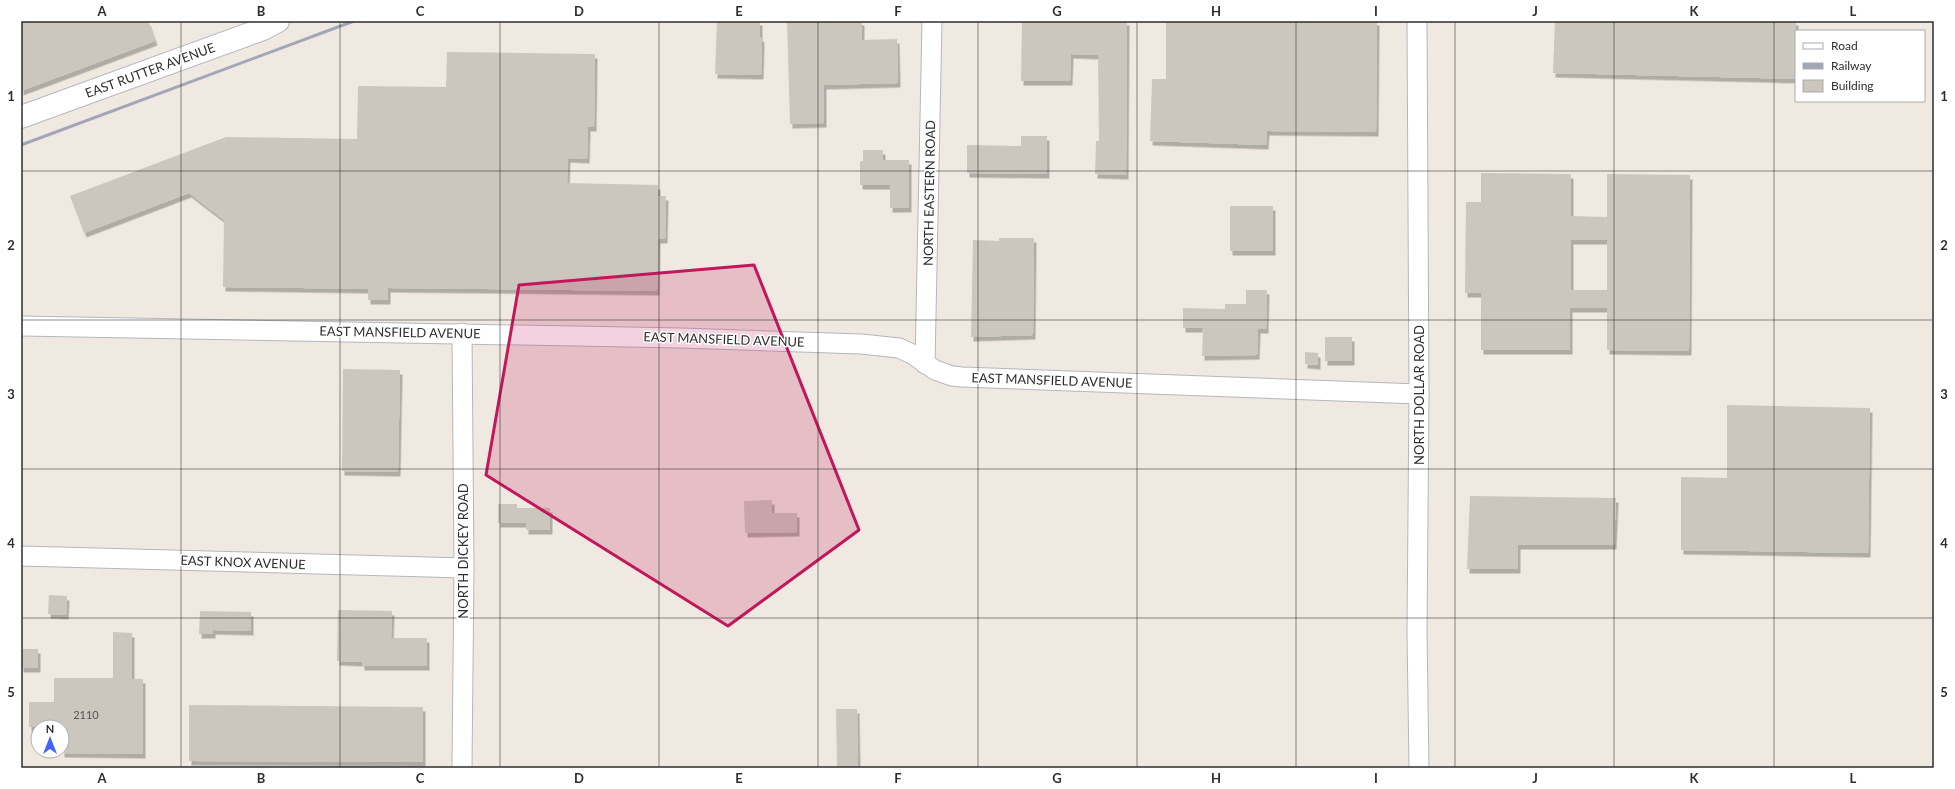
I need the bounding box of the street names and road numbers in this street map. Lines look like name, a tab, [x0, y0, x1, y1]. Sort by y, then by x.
street label: EAST RUTTER AVENUE	[83, 39, 217, 101]
street label: NORTH EASTERN ROAD	[920, 120, 938, 266]
street label: EAST MANSFIELD AVENUE	[319, 323, 481, 341]
street label: NORTH DOLLAR ROAD	[1411, 325, 1427, 465]
street label: EAST MANSFIELD AVENUE	[643, 328, 805, 350]
street label: EAST MANSFIELD AVENUE	[971, 369, 1133, 391]
street label: NORTH DICKEY ROAD	[455, 483, 471, 619]
street label: EAST KNOX AVENUE	[180, 552, 306, 572]

